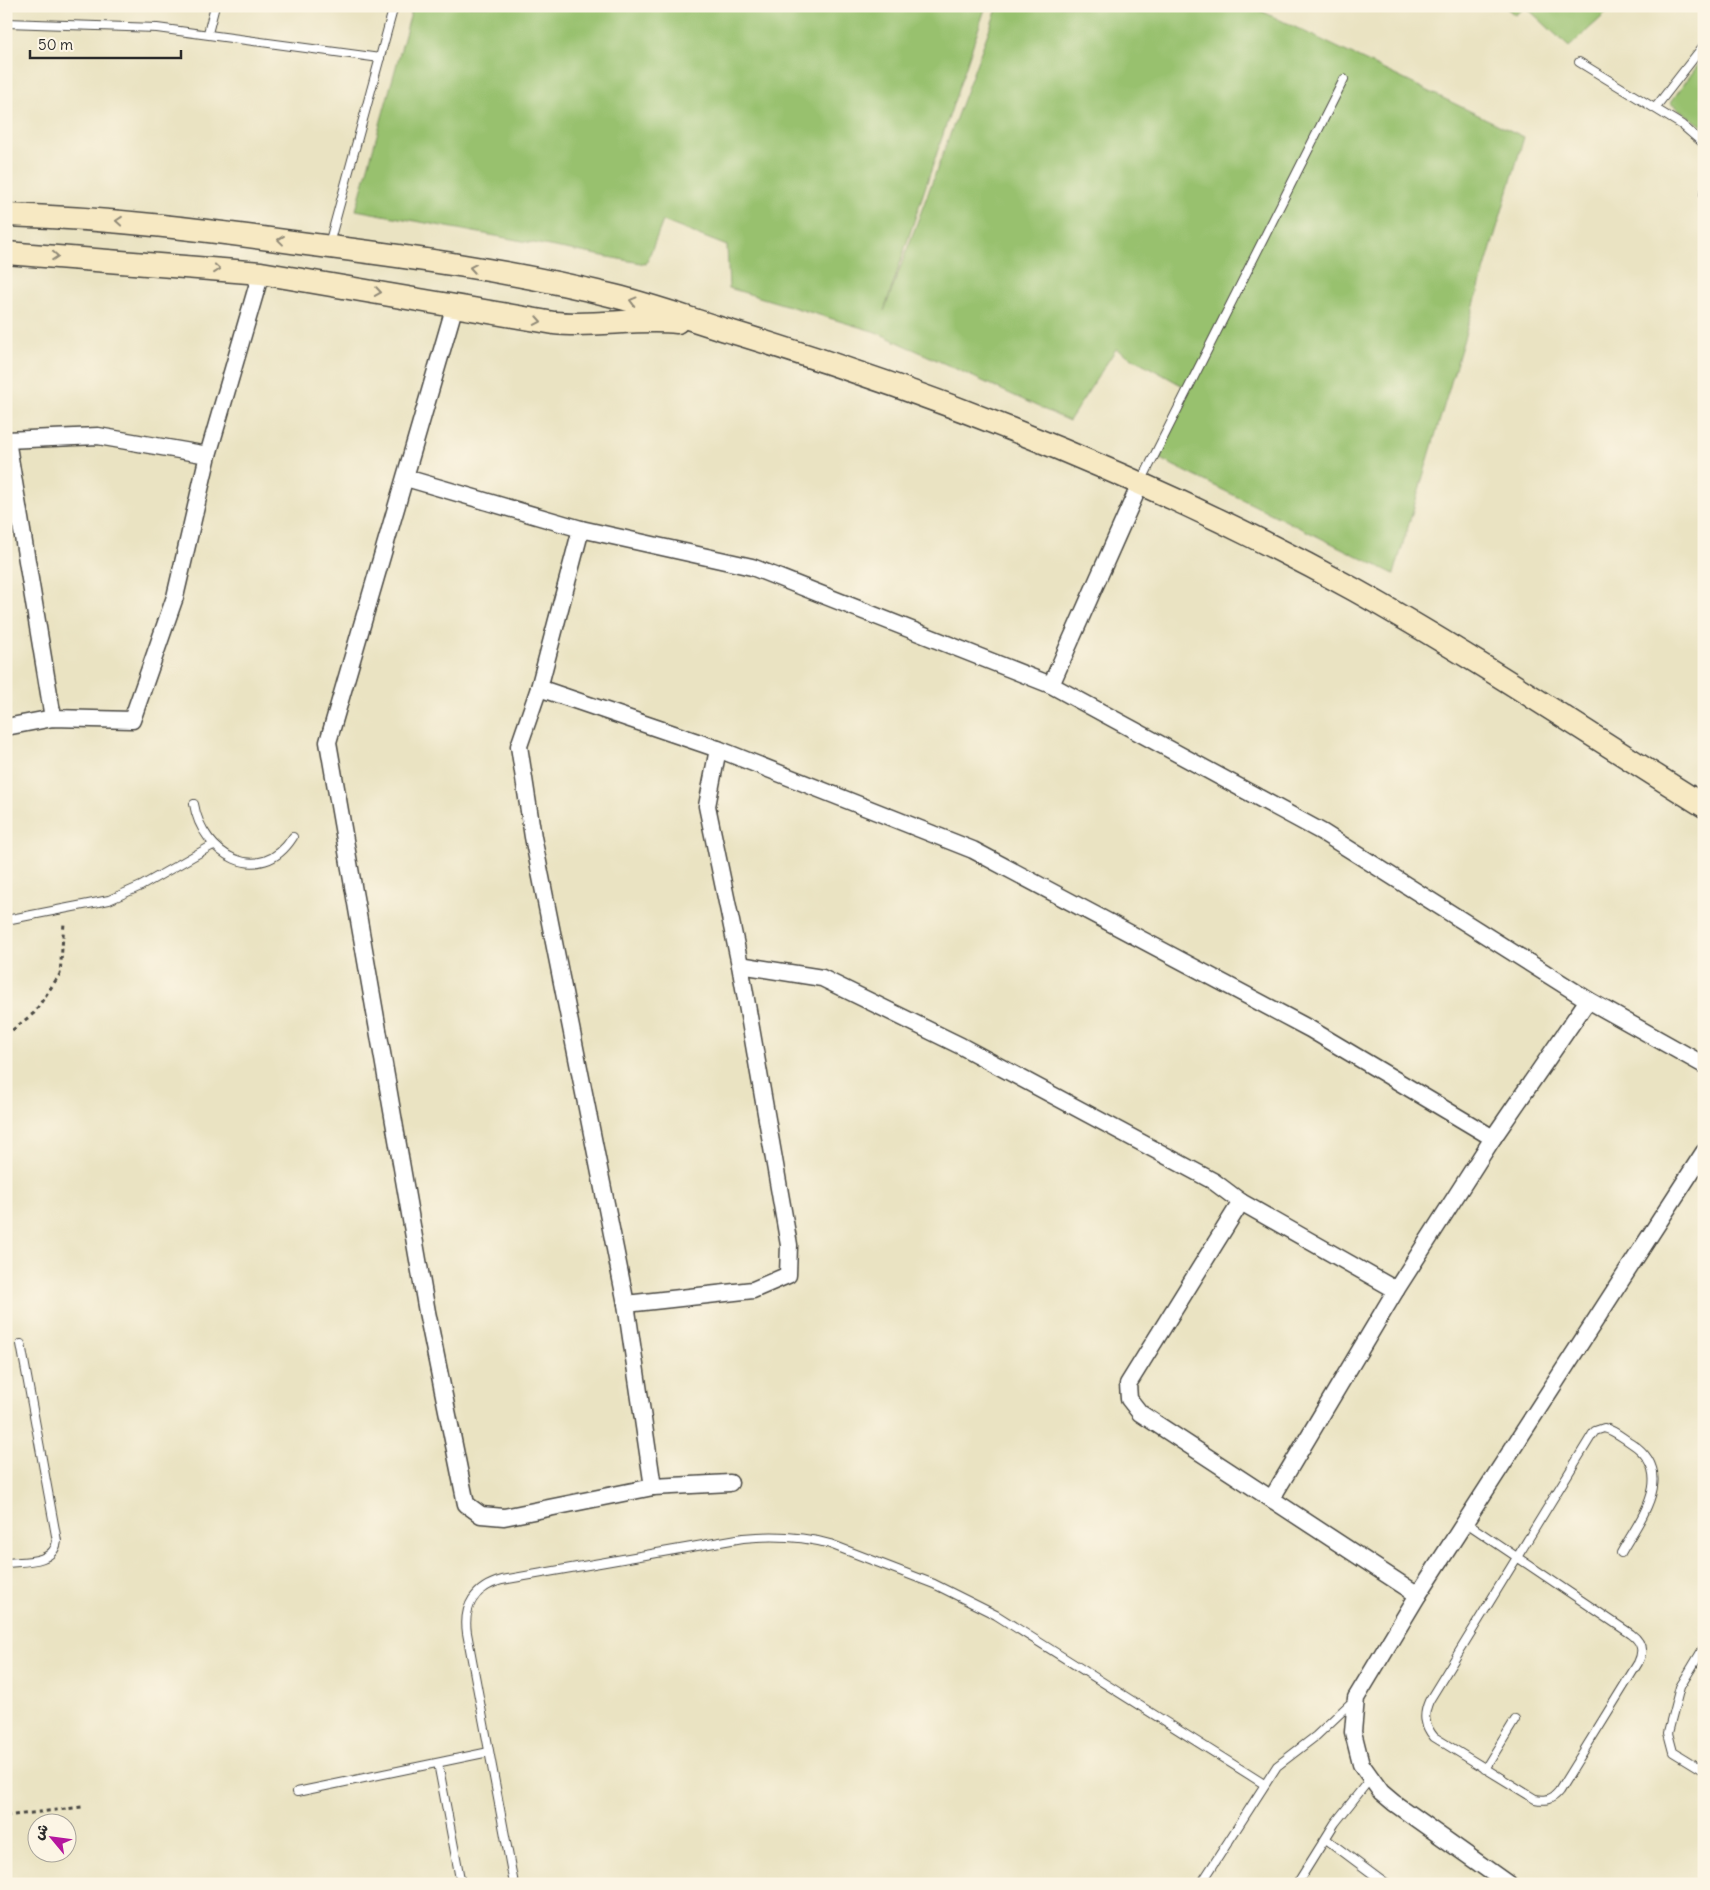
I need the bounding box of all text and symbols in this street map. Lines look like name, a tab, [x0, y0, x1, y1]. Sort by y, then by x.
scale bar	[30, 28, 181, 60]
text: 50 m	[38, 35, 73, 54]
one-way arrow	[115, 216, 123, 227]
one-way arrow	[276, 235, 284, 246]
one-way arrow	[51, 251, 59, 262]
one-way arrow	[213, 264, 221, 275]
one-way arrow	[469, 264, 478, 274]
one-way arrow	[373, 287, 382, 297]
one-way arrow	[628, 296, 637, 307]
one-way arrow	[533, 315, 542, 325]
north arrow	[28, 1812, 78, 1862]
text: ش	[29, 1821, 52, 1843]

